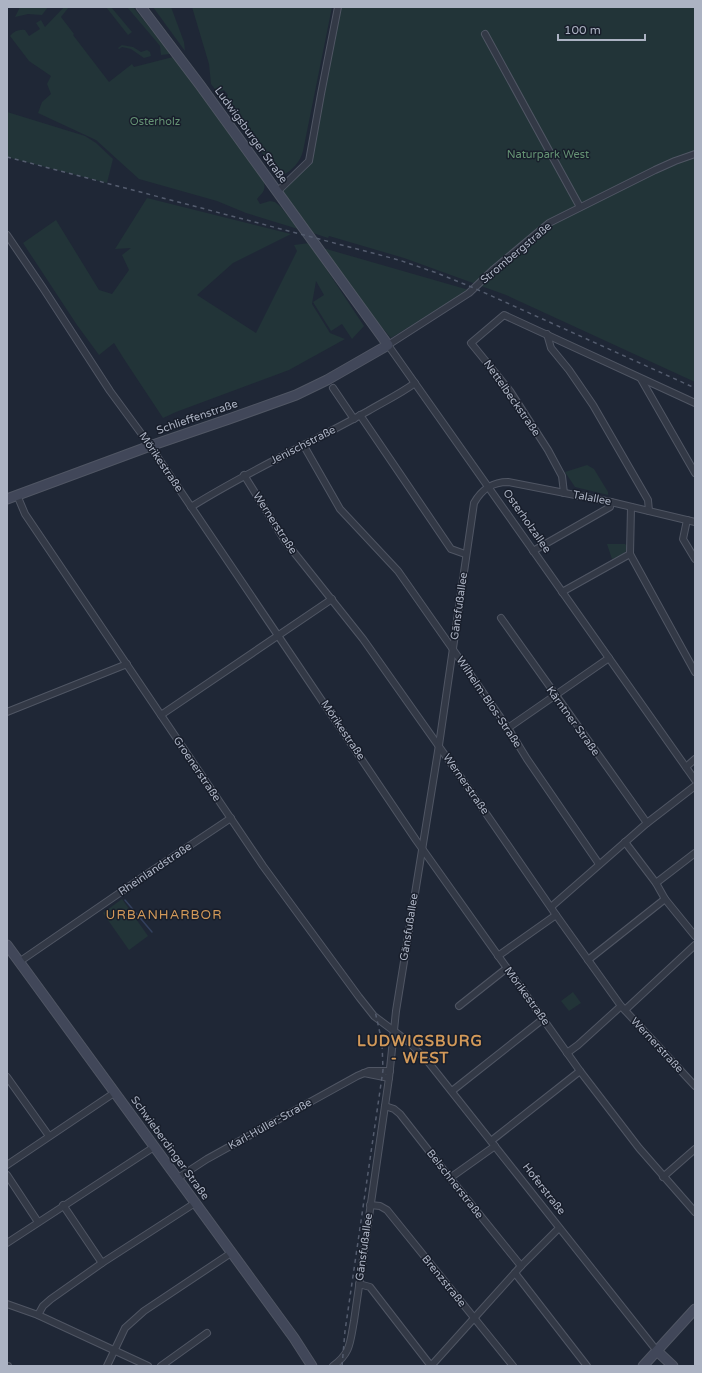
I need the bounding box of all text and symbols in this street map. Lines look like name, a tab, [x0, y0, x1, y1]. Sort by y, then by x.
scale bar	[558, 16, 645, 42]
text: 100 m	[564, 23, 601, 37]
street label: Ludwigsburger Straße	[212, 84, 290, 186]
park label: Osterholz	[130, 115, 181, 128]
park label: Naturpark West	[507, 148, 589, 161]
street label: Strombergstraße	[478, 220, 554, 286]
street label: Nettelbeckstraße	[481, 357, 543, 439]
street label: Schlieffenstraße	[155, 397, 239, 437]
street label: Jenischstraße	[268, 423, 338, 467]
street label: Mörikestraße	[136, 430, 186, 494]
street label: Osterholzallee	[500, 487, 554, 555]
street label: Talallee	[572, 488, 612, 508]
street label: Wernerstraße	[250, 490, 300, 556]
street label: Gänsfußallee	[448, 571, 470, 641]
street label: Wilhelm-Blos-Straße	[454, 654, 524, 750]
street label: Kärntner Straße	[543, 684, 603, 758]
street label: Mörikestraße	[318, 698, 368, 762]
street label: Groenerstraße	[171, 734, 223, 804]
street label: Wernerstraße	[440, 751, 492, 817]
street label: Rheinlandstraße	[116, 840, 194, 898]
street label: Gänsfußallee	[397, 892, 421, 962]
district label: URBANHARBOR	[106, 907, 222, 923]
street label: Mörikestraße	[501, 964, 553, 1028]
street label: Wernerstraße	[628, 1015, 686, 1075]
district label: LUDWIGSBURG - WEST	[357, 1032, 483, 1067]
street label: Schwieberdinger Straße	[128, 1094, 212, 1202]
street label: Karl-Hüller-Straße	[226, 1096, 314, 1152]
street label: Belschnerstraße	[424, 1147, 486, 1221]
street label: Hoferstraße	[520, 1161, 568, 1217]
street label: Gänsfußallee	[353, 1212, 375, 1282]
street label: Brenzstraße	[419, 1253, 469, 1309]

